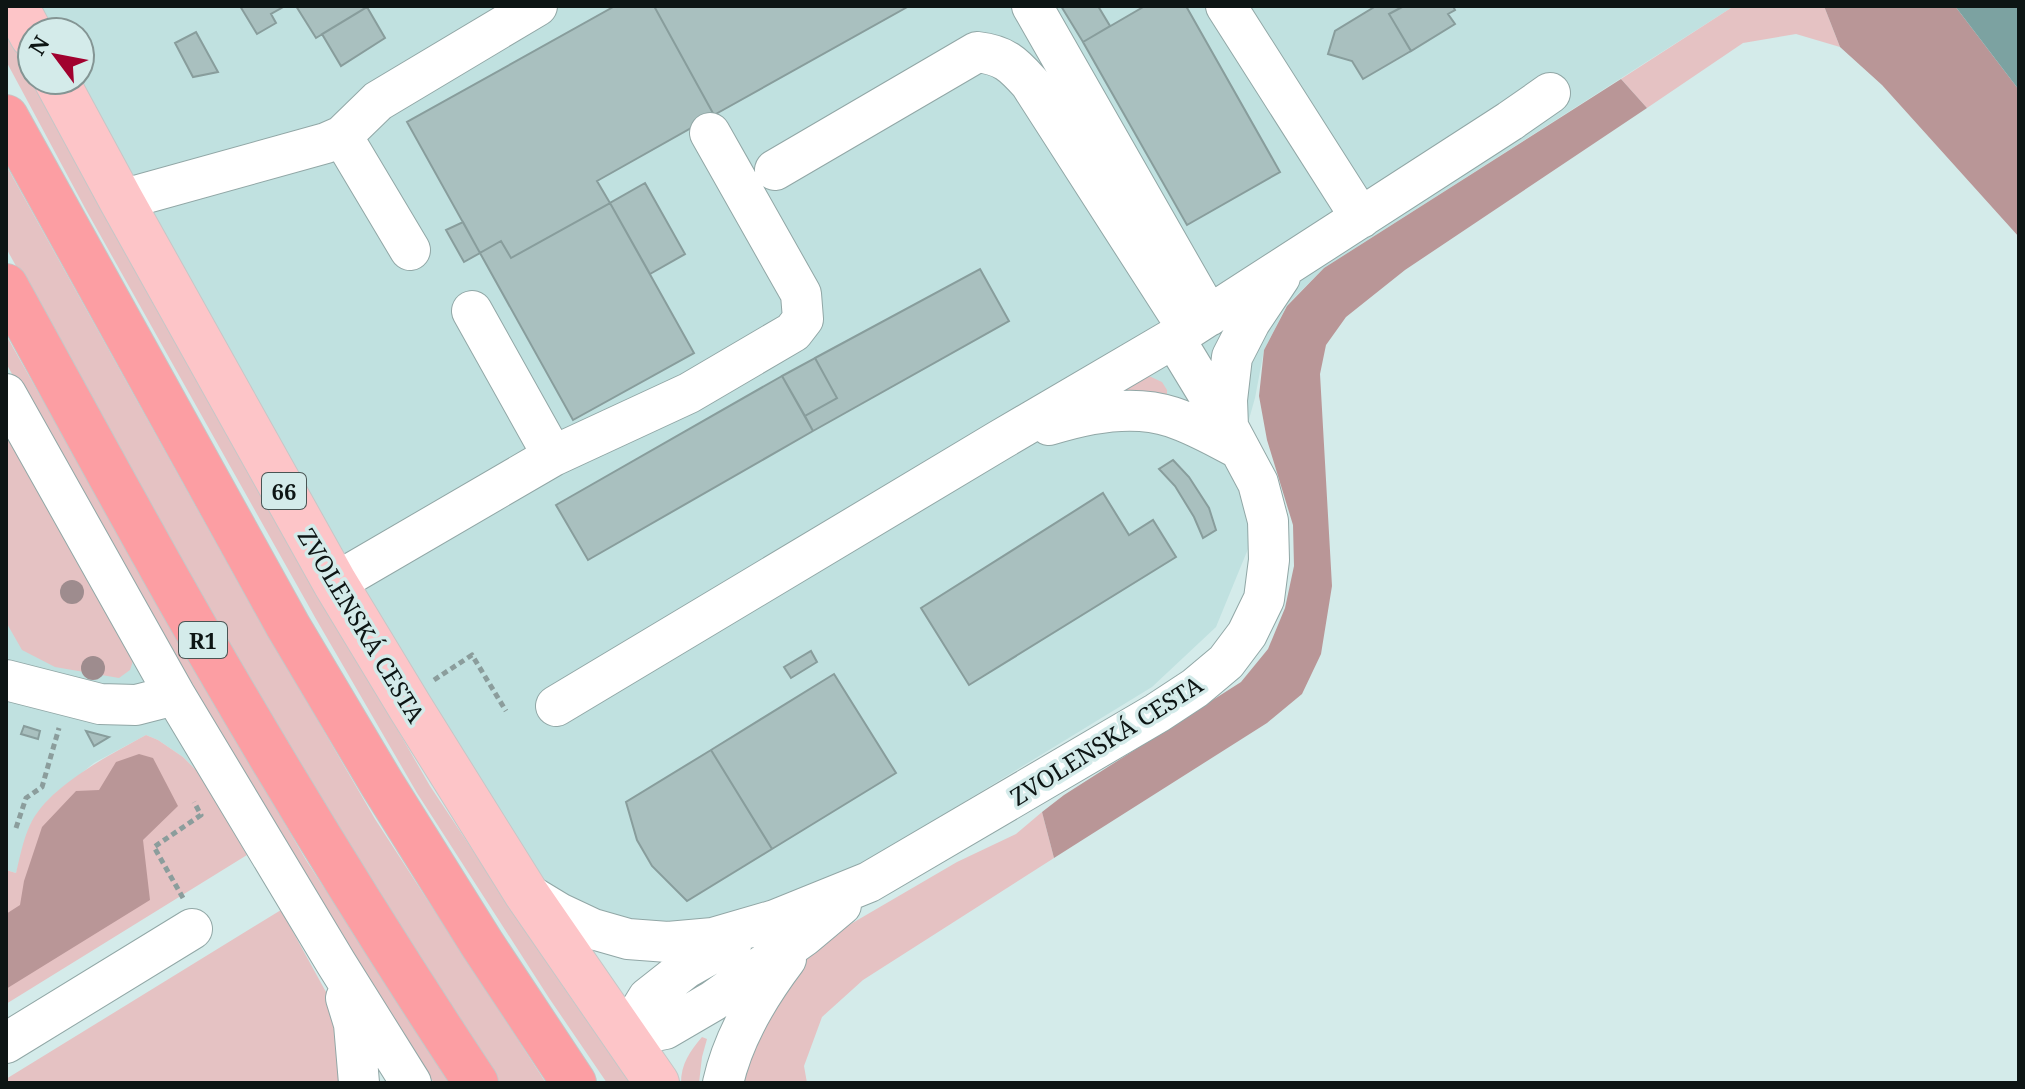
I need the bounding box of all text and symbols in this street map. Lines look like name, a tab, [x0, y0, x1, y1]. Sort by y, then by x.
north arrow	[16, 16, 96, 96]
text: N	[21, 30, 56, 60]
road number: 66	[262, 473, 306, 509]
street label: ZVOLENSKÁ CESTA	[291, 522, 433, 728]
road number: R1	[179, 622, 227, 658]
street label: ZVOLENSKÁ CESTA	[1003, 667, 1209, 813]

